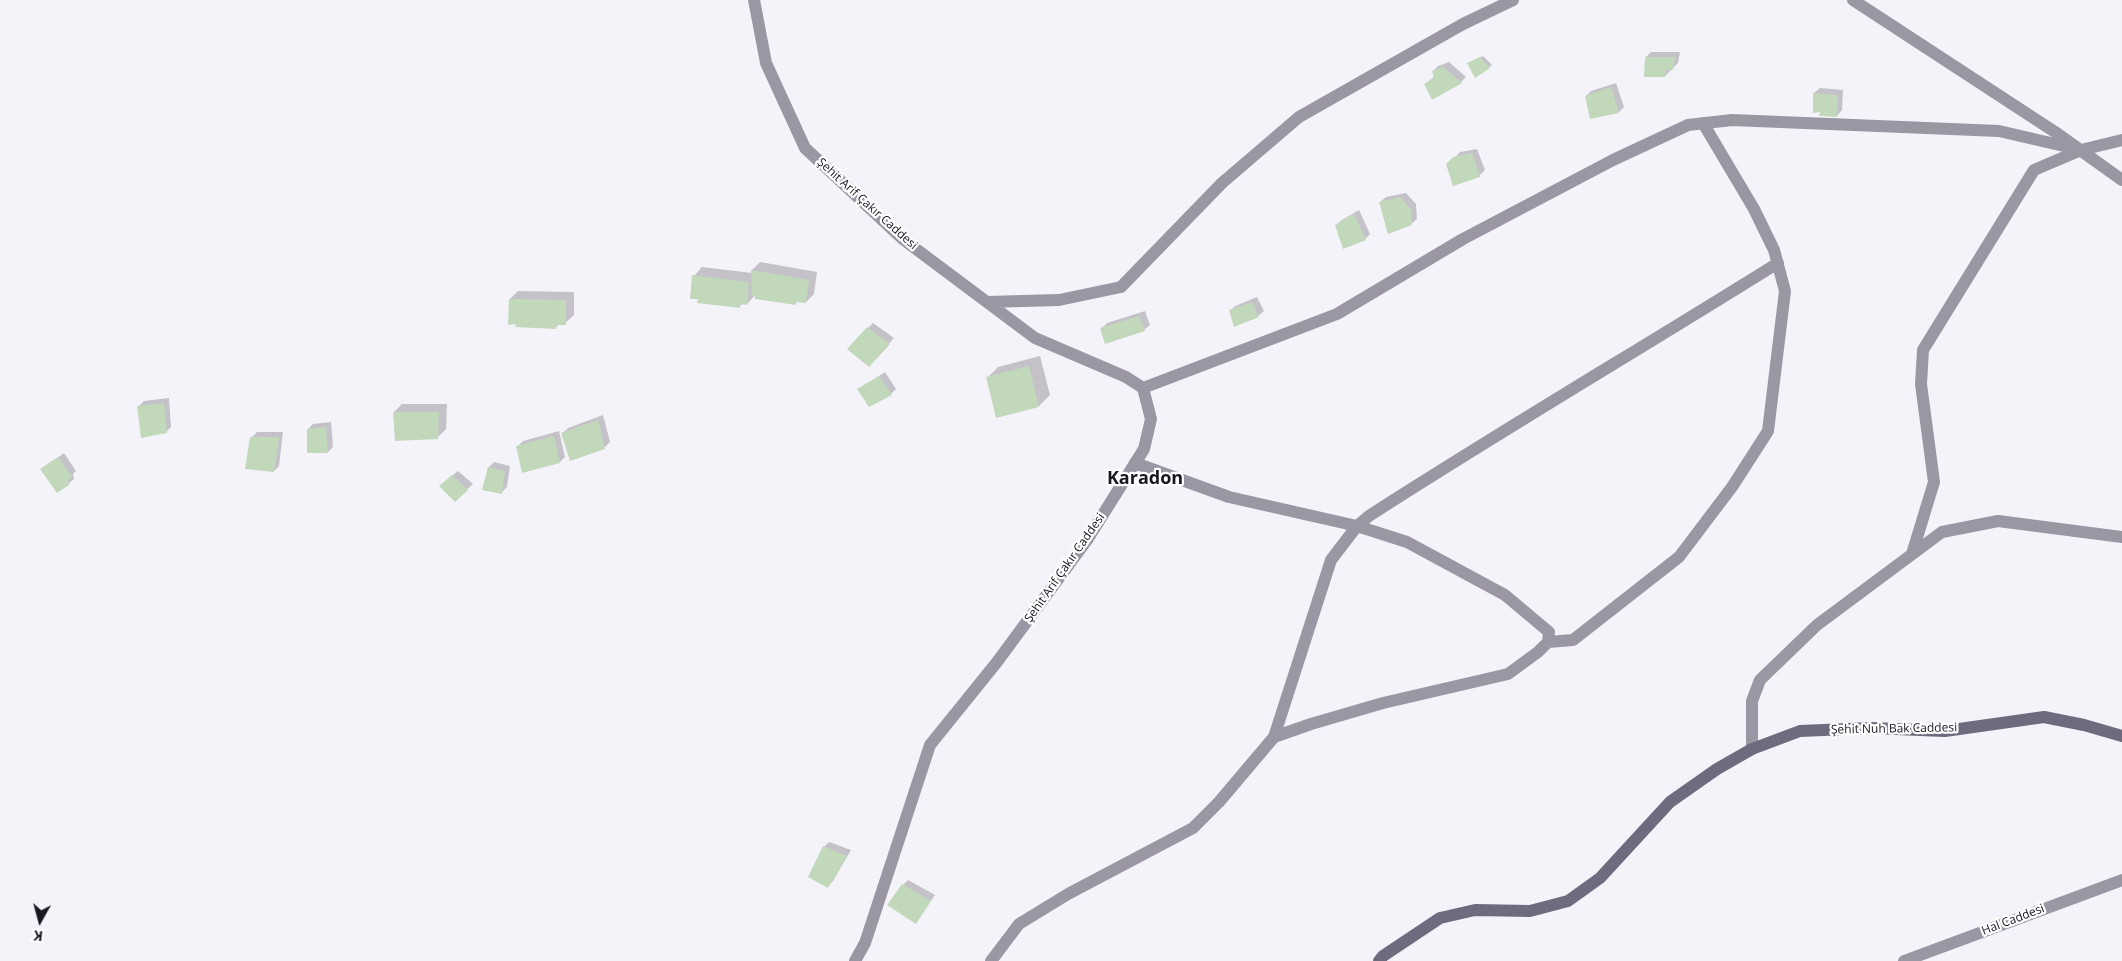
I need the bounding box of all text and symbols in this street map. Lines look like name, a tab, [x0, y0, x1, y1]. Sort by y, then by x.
street label: Şehit Arif Çakır Caddesi	[814, 155, 920, 253]
district label: Karadon	[1107, 468, 1183, 490]
street label: Şehit Arif Çakır Caddesi	[1022, 511, 1108, 625]
street label: Şehit Nuh Bak Caddesi	[1831, 721, 1957, 737]
north arrow	[15, 896, 65, 946]
street label: Hal Caddesi	[1980, 901, 2046, 939]
text: K	[32, 926, 44, 946]

